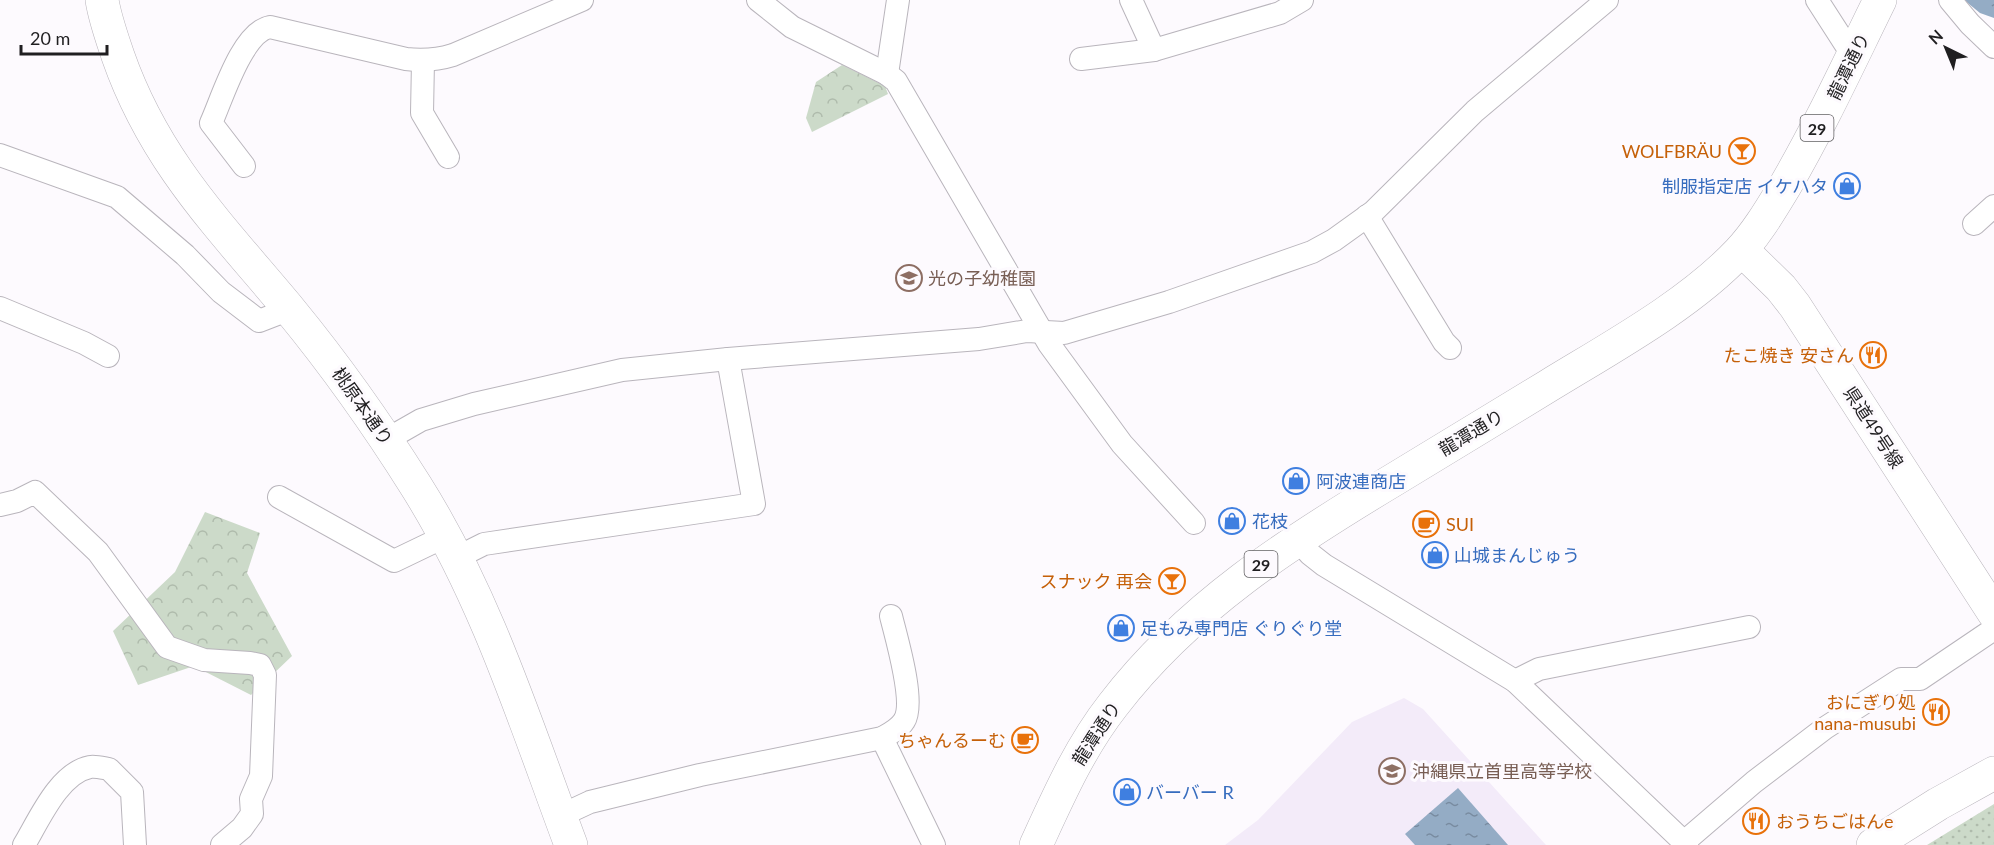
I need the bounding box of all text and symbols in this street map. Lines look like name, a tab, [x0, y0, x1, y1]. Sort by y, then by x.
scale bar	[21, 18, 106, 56]
north arrow	[1916, 18, 1976, 78]
text: N	[1924, 26, 1946, 48]
text: 20 m	[30, 27, 70, 49]
street label: 龍潭通り	[1822, 29, 1874, 103]
road number: 29	[1800, 115, 1834, 141]
bar icon: WOLFBRÄU	[1727, 136, 1757, 166]
place label: WOLFBRÄU	[1622, 140, 1722, 162]
shop icon: 制服指定店 イケハタ	[1832, 171, 1862, 201]
place label: 制服指定店 イケハタ	[1662, 175, 1828, 197]
school or university icon: 光の子幼稚園	[894, 263, 924, 293]
place label: 光の子幼稚園	[928, 267, 1036, 289]
restaurant icon: たこ焼き 安さん	[1858, 340, 1888, 370]
place label: たこ焼き 安さん	[1723, 344, 1854, 366]
street label: 桃原本通り	[328, 363, 398, 449]
street label: 県道49号線	[1839, 382, 1909, 472]
street label: 龍潭通り	[1434, 404, 1508, 460]
shop icon: 阿波連商店	[1281, 466, 1311, 496]
place label: 阿波連商店	[1316, 470, 1406, 492]
shop icon: 花枝	[1217, 506, 1247, 536]
cafe icon: SUI	[1411, 509, 1441, 539]
place label: 花枝	[1252, 510, 1288, 532]
place label: SUI	[1446, 513, 1474, 535]
shop icon: 山城まんじゅう	[1420, 540, 1450, 570]
place label: 山城まんじゅう	[1454, 544, 1580, 566]
road number: 29	[1244, 551, 1278, 577]
bar icon: スナック 再会	[1157, 566, 1187, 596]
place label: スナック 再会	[1039, 570, 1152, 592]
shop icon: 足もみ専門店 ぐりぐり堂	[1106, 613, 1136, 643]
place label: 足もみ専門店 ぐりぐり堂	[1140, 617, 1343, 639]
place label: おにぎり処 nana-musubi	[1814, 691, 1916, 734]
street label: 龍潭通り	[1067, 697, 1125, 769]
restaurant icon: おにぎり処 nana-musubi	[1921, 697, 1951, 727]
cafe icon: ちゃんるーむ	[1010, 725, 1040, 755]
place label: ちゃんるーむ	[898, 729, 1006, 751]
school or university icon: 沖縄県立首里高等学校	[1377, 756, 1407, 786]
place label: 沖縄県立首里高等学校	[1412, 760, 1592, 782]
shop icon: バーバー R	[1112, 777, 1142, 807]
place label: バーバー R	[1146, 781, 1234, 803]
restaurant icon: おうちごはんe	[1741, 806, 1771, 836]
place label: おうちごはんe	[1776, 810, 1894, 832]

